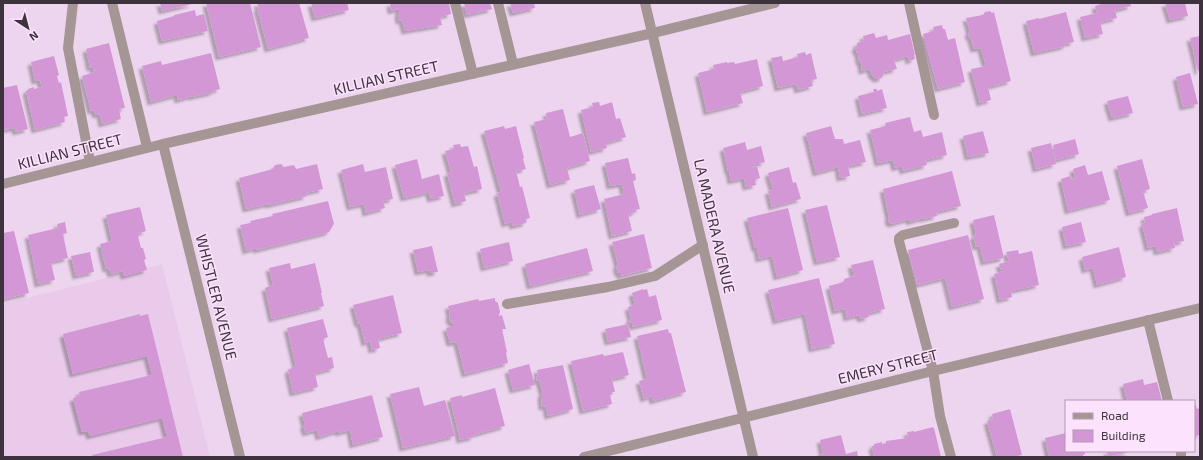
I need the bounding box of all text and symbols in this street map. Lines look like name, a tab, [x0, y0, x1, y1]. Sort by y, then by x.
north arrow	[8, 8, 48, 48]
text: N	[27, 29, 41, 44]
street label: KILLIAN STREET	[331, 56, 440, 98]
street label: KILLIAN STREET	[16, 129, 124, 173]
street label: LA MADERA AVENUE	[691, 157, 739, 295]
street label: WHISTLER AVENUE	[193, 232, 241, 362]
street label: EMERY STREET	[836, 345, 940, 387]
legend	[1065, 400, 1195, 452]
text: Road	[1101, 408, 1129, 422]
text: Building	[1101, 428, 1146, 442]

